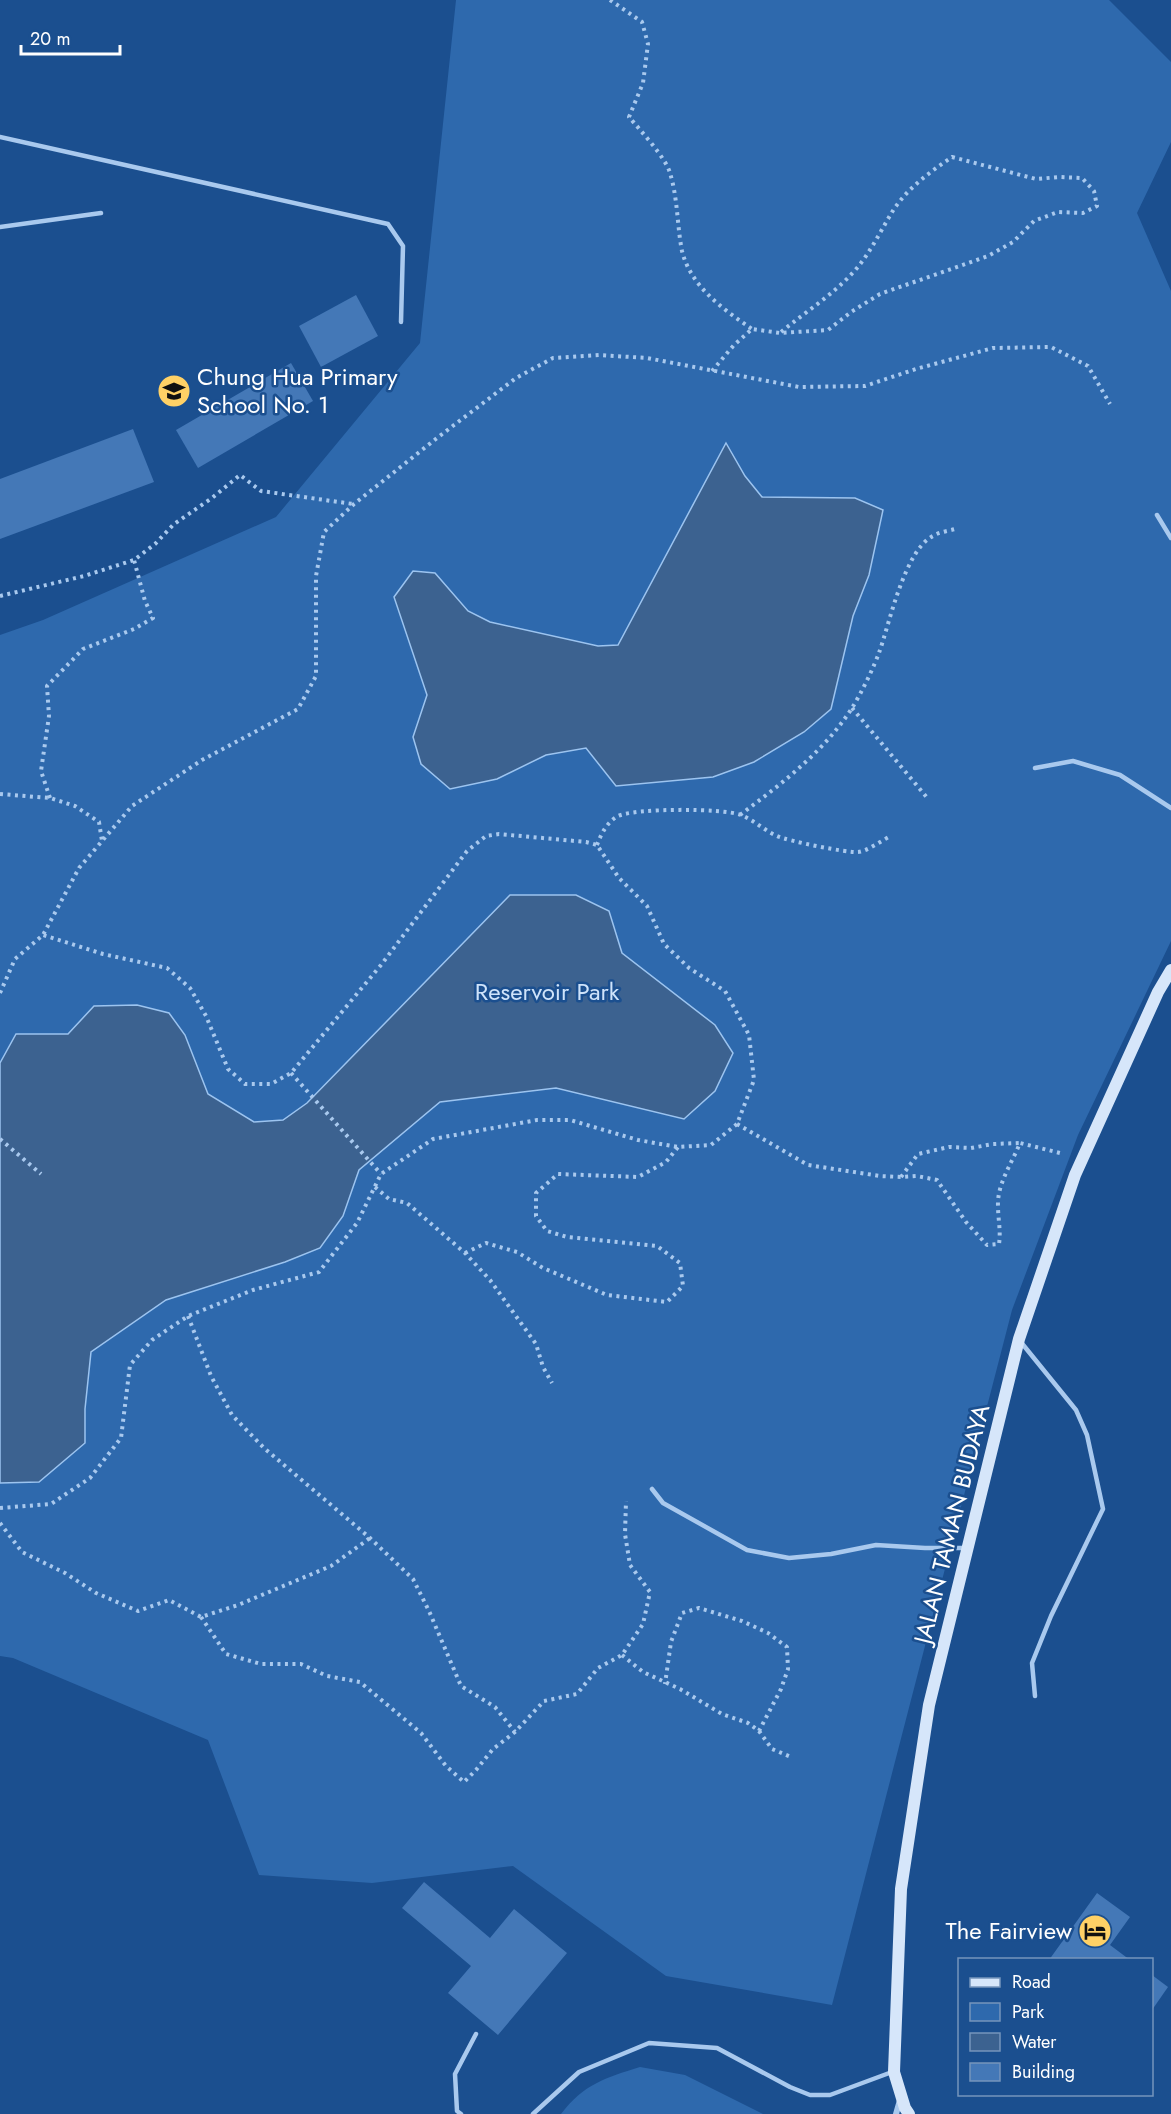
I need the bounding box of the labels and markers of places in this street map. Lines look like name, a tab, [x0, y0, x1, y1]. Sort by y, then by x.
place label: Chung Hua Primary School No. 1	[197, 359, 398, 422]
school or university icon: Chung Hua Primary School No. 1	[156, 373, 192, 409]
place label: The Fairview	[946, 1913, 1073, 1948]
hotel icon: The Fairview	[1077, 1913, 1113, 1949]

